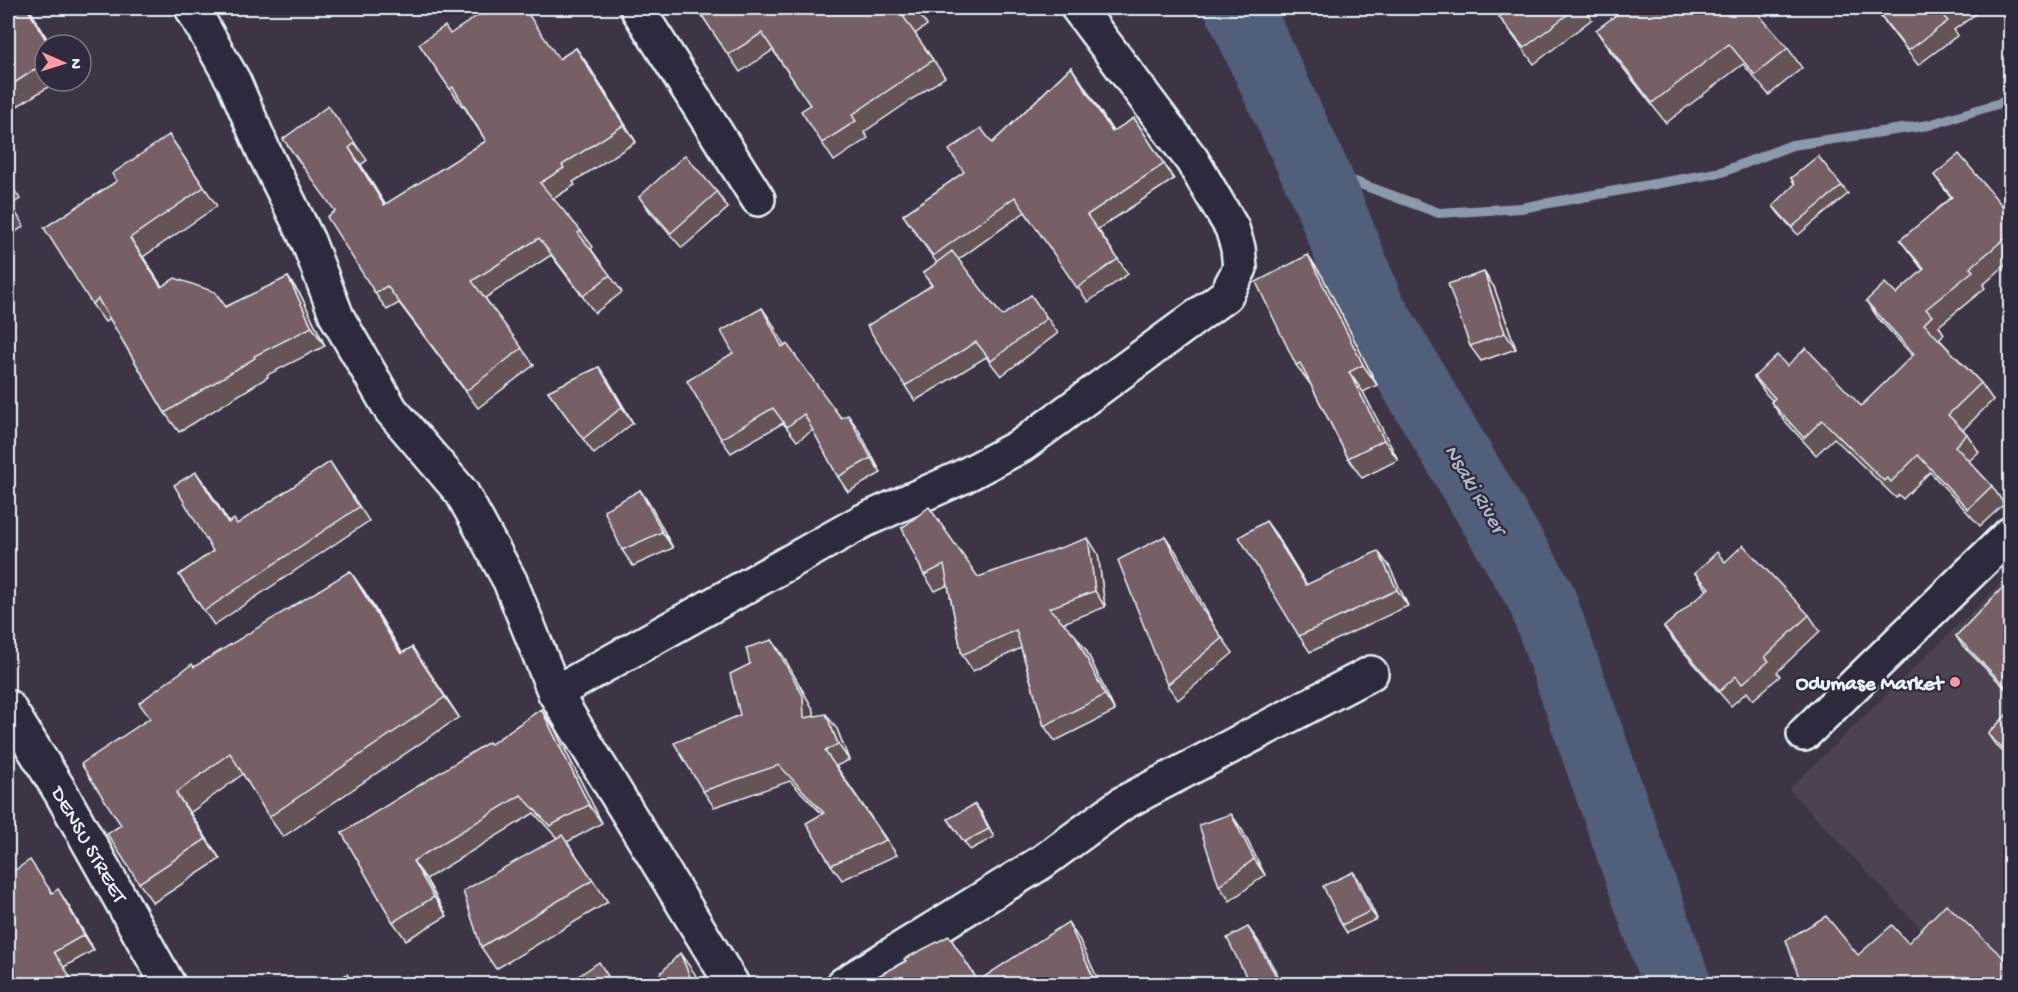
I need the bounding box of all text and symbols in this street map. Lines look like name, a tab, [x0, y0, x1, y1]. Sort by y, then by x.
north arrow	[33, 33, 93, 93]
text: N	[65, 58, 84, 70]
water label: Nsaki River	[1437, 441, 1513, 543]
place label: Odumase Market	[1796, 673, 1945, 698]
marker: Odumase Market	[1948, 675, 1962, 689]
street label: DENSU STREET	[43, 781, 131, 909]

